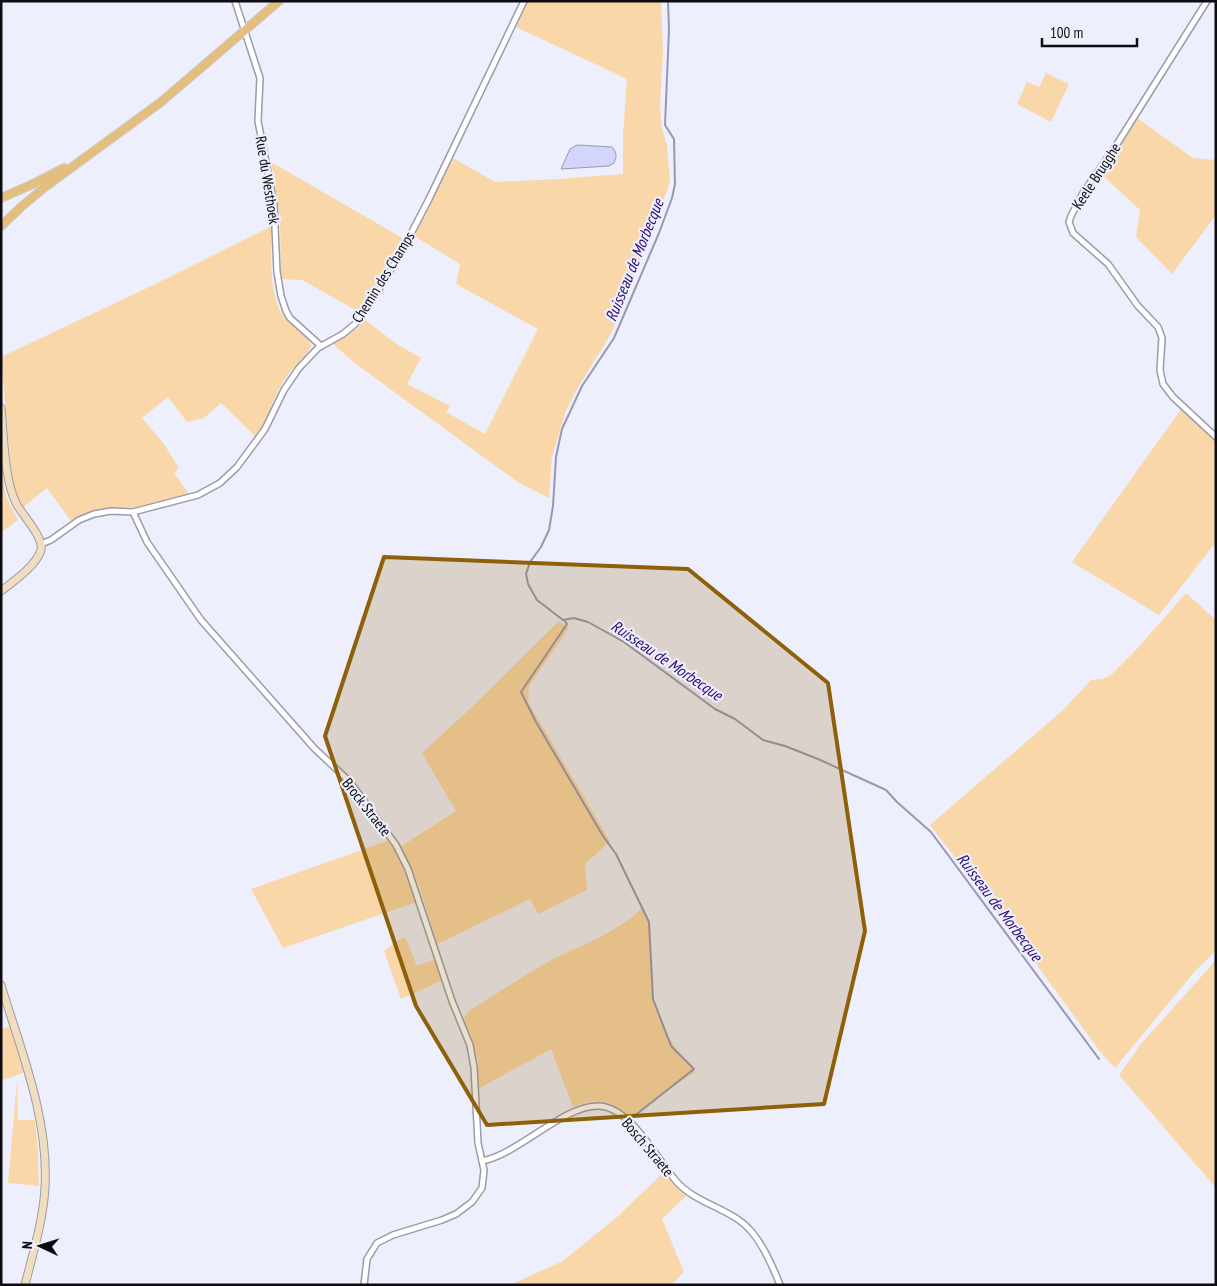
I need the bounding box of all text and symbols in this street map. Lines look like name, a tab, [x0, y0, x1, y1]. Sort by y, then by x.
scale bar	[1042, 15, 1137, 47]
text: 100 m	[1050, 23, 1083, 42]
street label: Rue du Westhoek	[252, 135, 284, 226]
street label: Keele Brugghe	[1068, 139, 1124, 213]
water label: Ruisseau de Morbecque	[600, 195, 668, 324]
street label: Chemin des Champs	[347, 228, 419, 326]
water label: Ruisseau de Morbecque	[608, 615, 728, 705]
street label: Brock Straete	[338, 774, 396, 840]
water label: Ruisseau de Morbecque	[953, 849, 1048, 966]
street label: Bosch Straete	[618, 1114, 678, 1180]
north arrow	[15, 1221, 65, 1271]
text: N	[18, 1241, 36, 1249]

